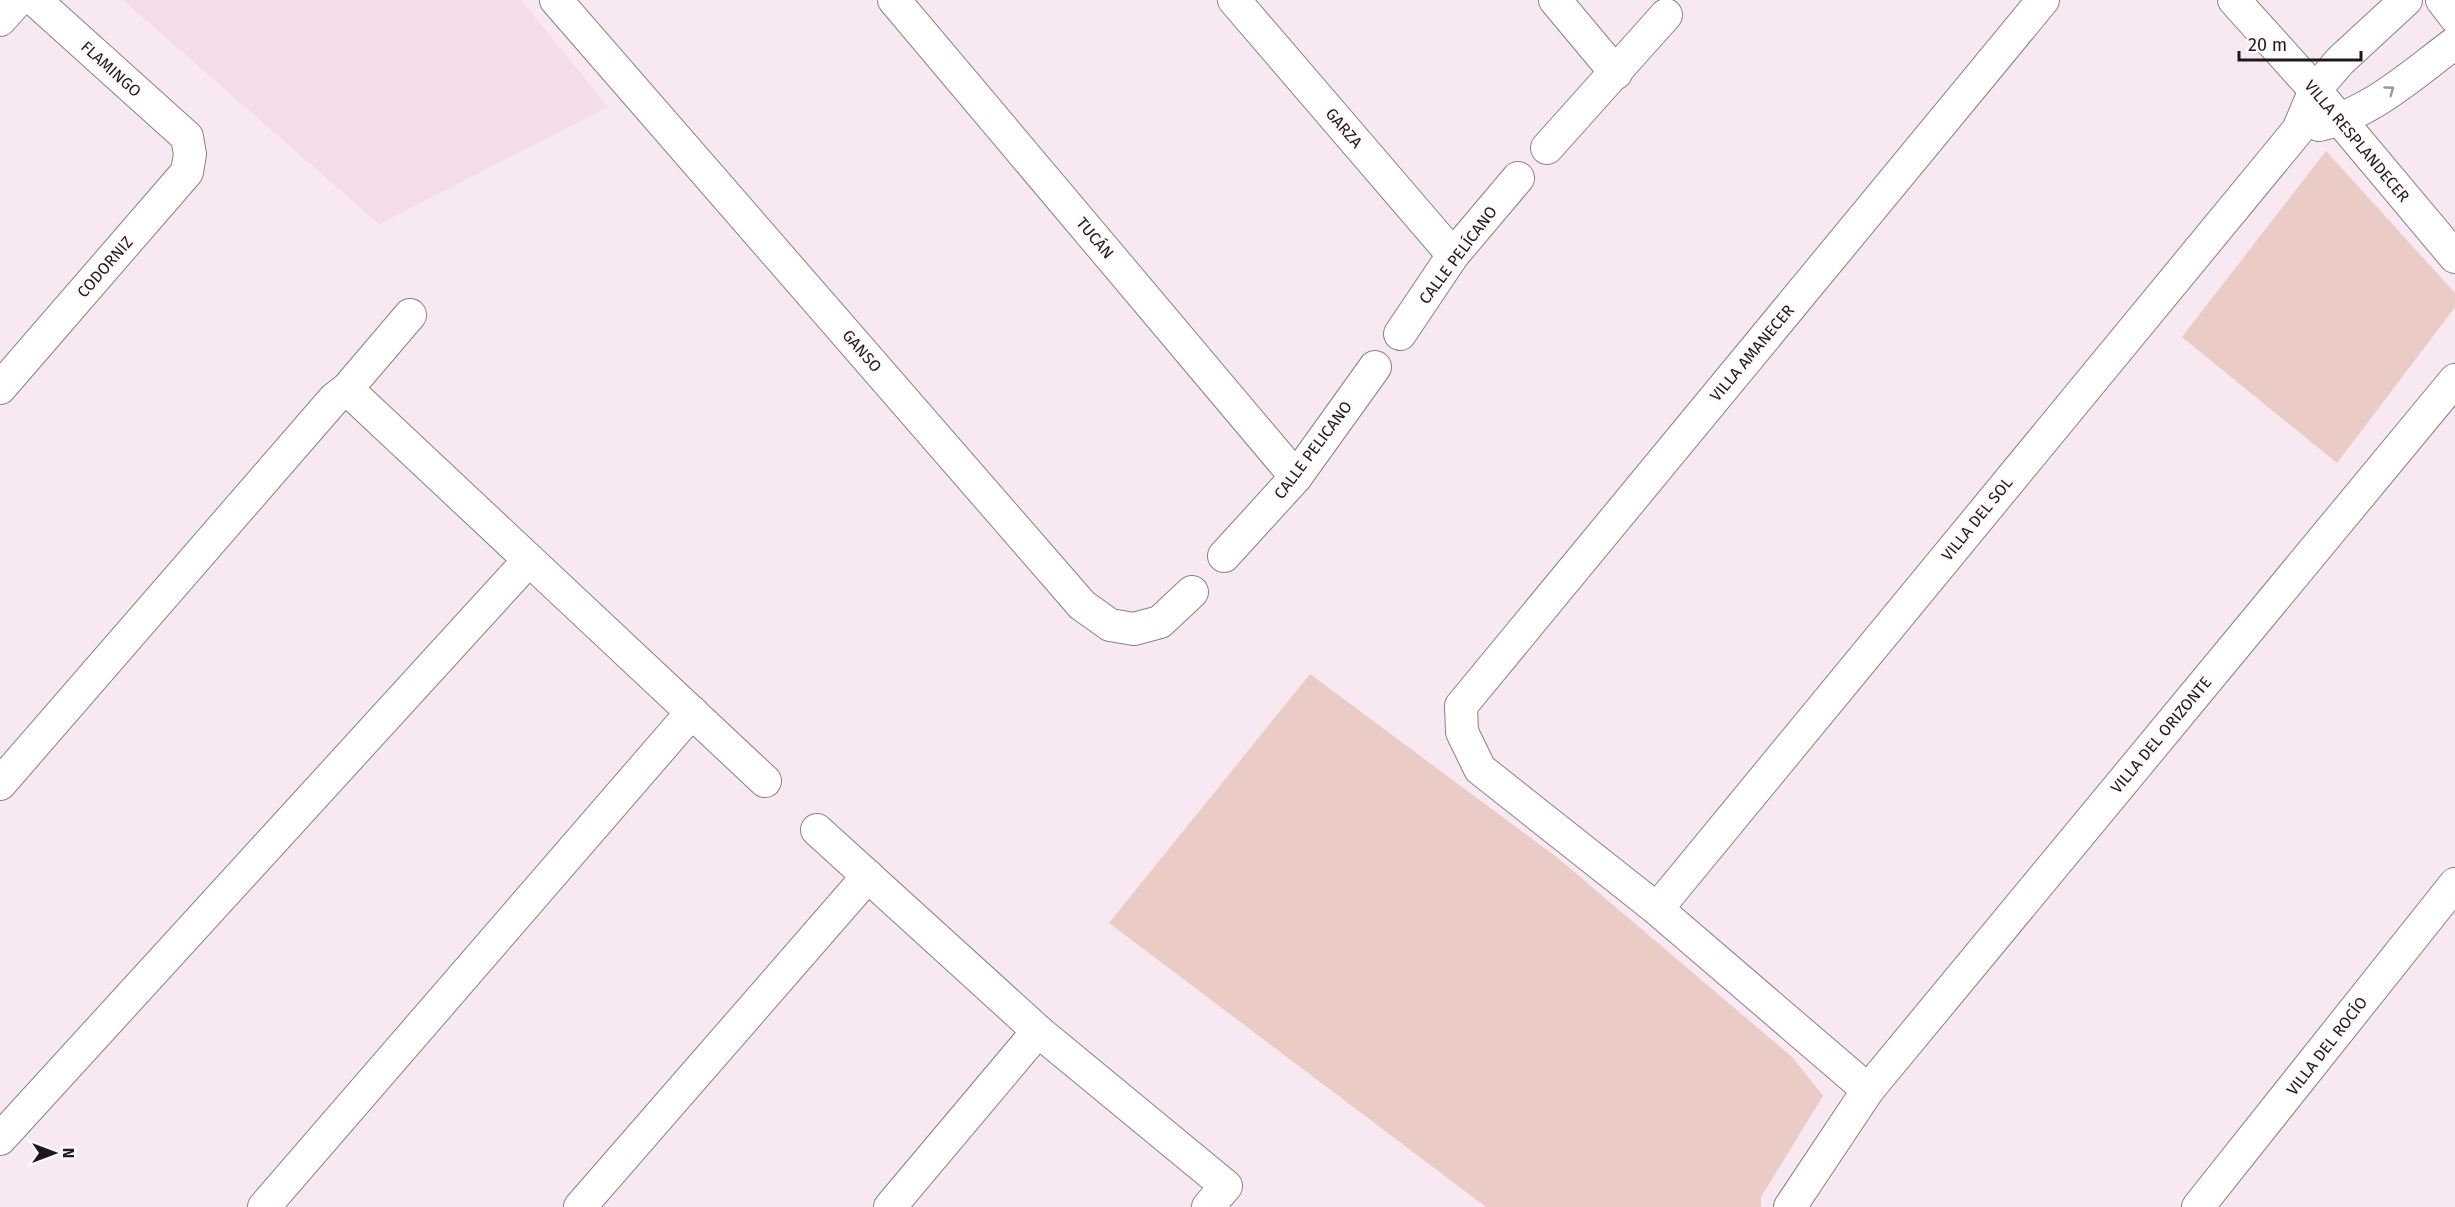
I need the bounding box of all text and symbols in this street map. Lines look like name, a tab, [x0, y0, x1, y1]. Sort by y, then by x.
scale bar	[2239, 24, 2360, 62]
text: 20 m	[2248, 34, 2287, 56]
street label: FLAMINGO	[77, 37, 145, 101]
street label: VILLA RESPLANDECER	[2301, 76, 2414, 206]
one-way arrow	[2383, 87, 2394, 98]
street label: GARZA	[1322, 104, 1367, 152]
street label: CALLE PELÍCANO	[1414, 202, 1501, 308]
street label: TUCÁN	[1072, 213, 1118, 262]
street label: CODORNIZ	[73, 233, 137, 301]
street label: VILLA AMANECER	[1706, 301, 1798, 405]
street label: GANSO	[838, 326, 886, 376]
street label: CALLE PELICANO	[1270, 397, 1356, 503]
street label: VILLA DEL SOL	[1938, 473, 2016, 565]
street label: VILLA DEL ORIZONTE	[2107, 673, 2215, 797]
street label: VILLA DEL ROCÍO	[2282, 992, 2371, 1099]
north arrow	[24, 1123, 84, 1183]
text: N	[59, 1148, 78, 1158]

